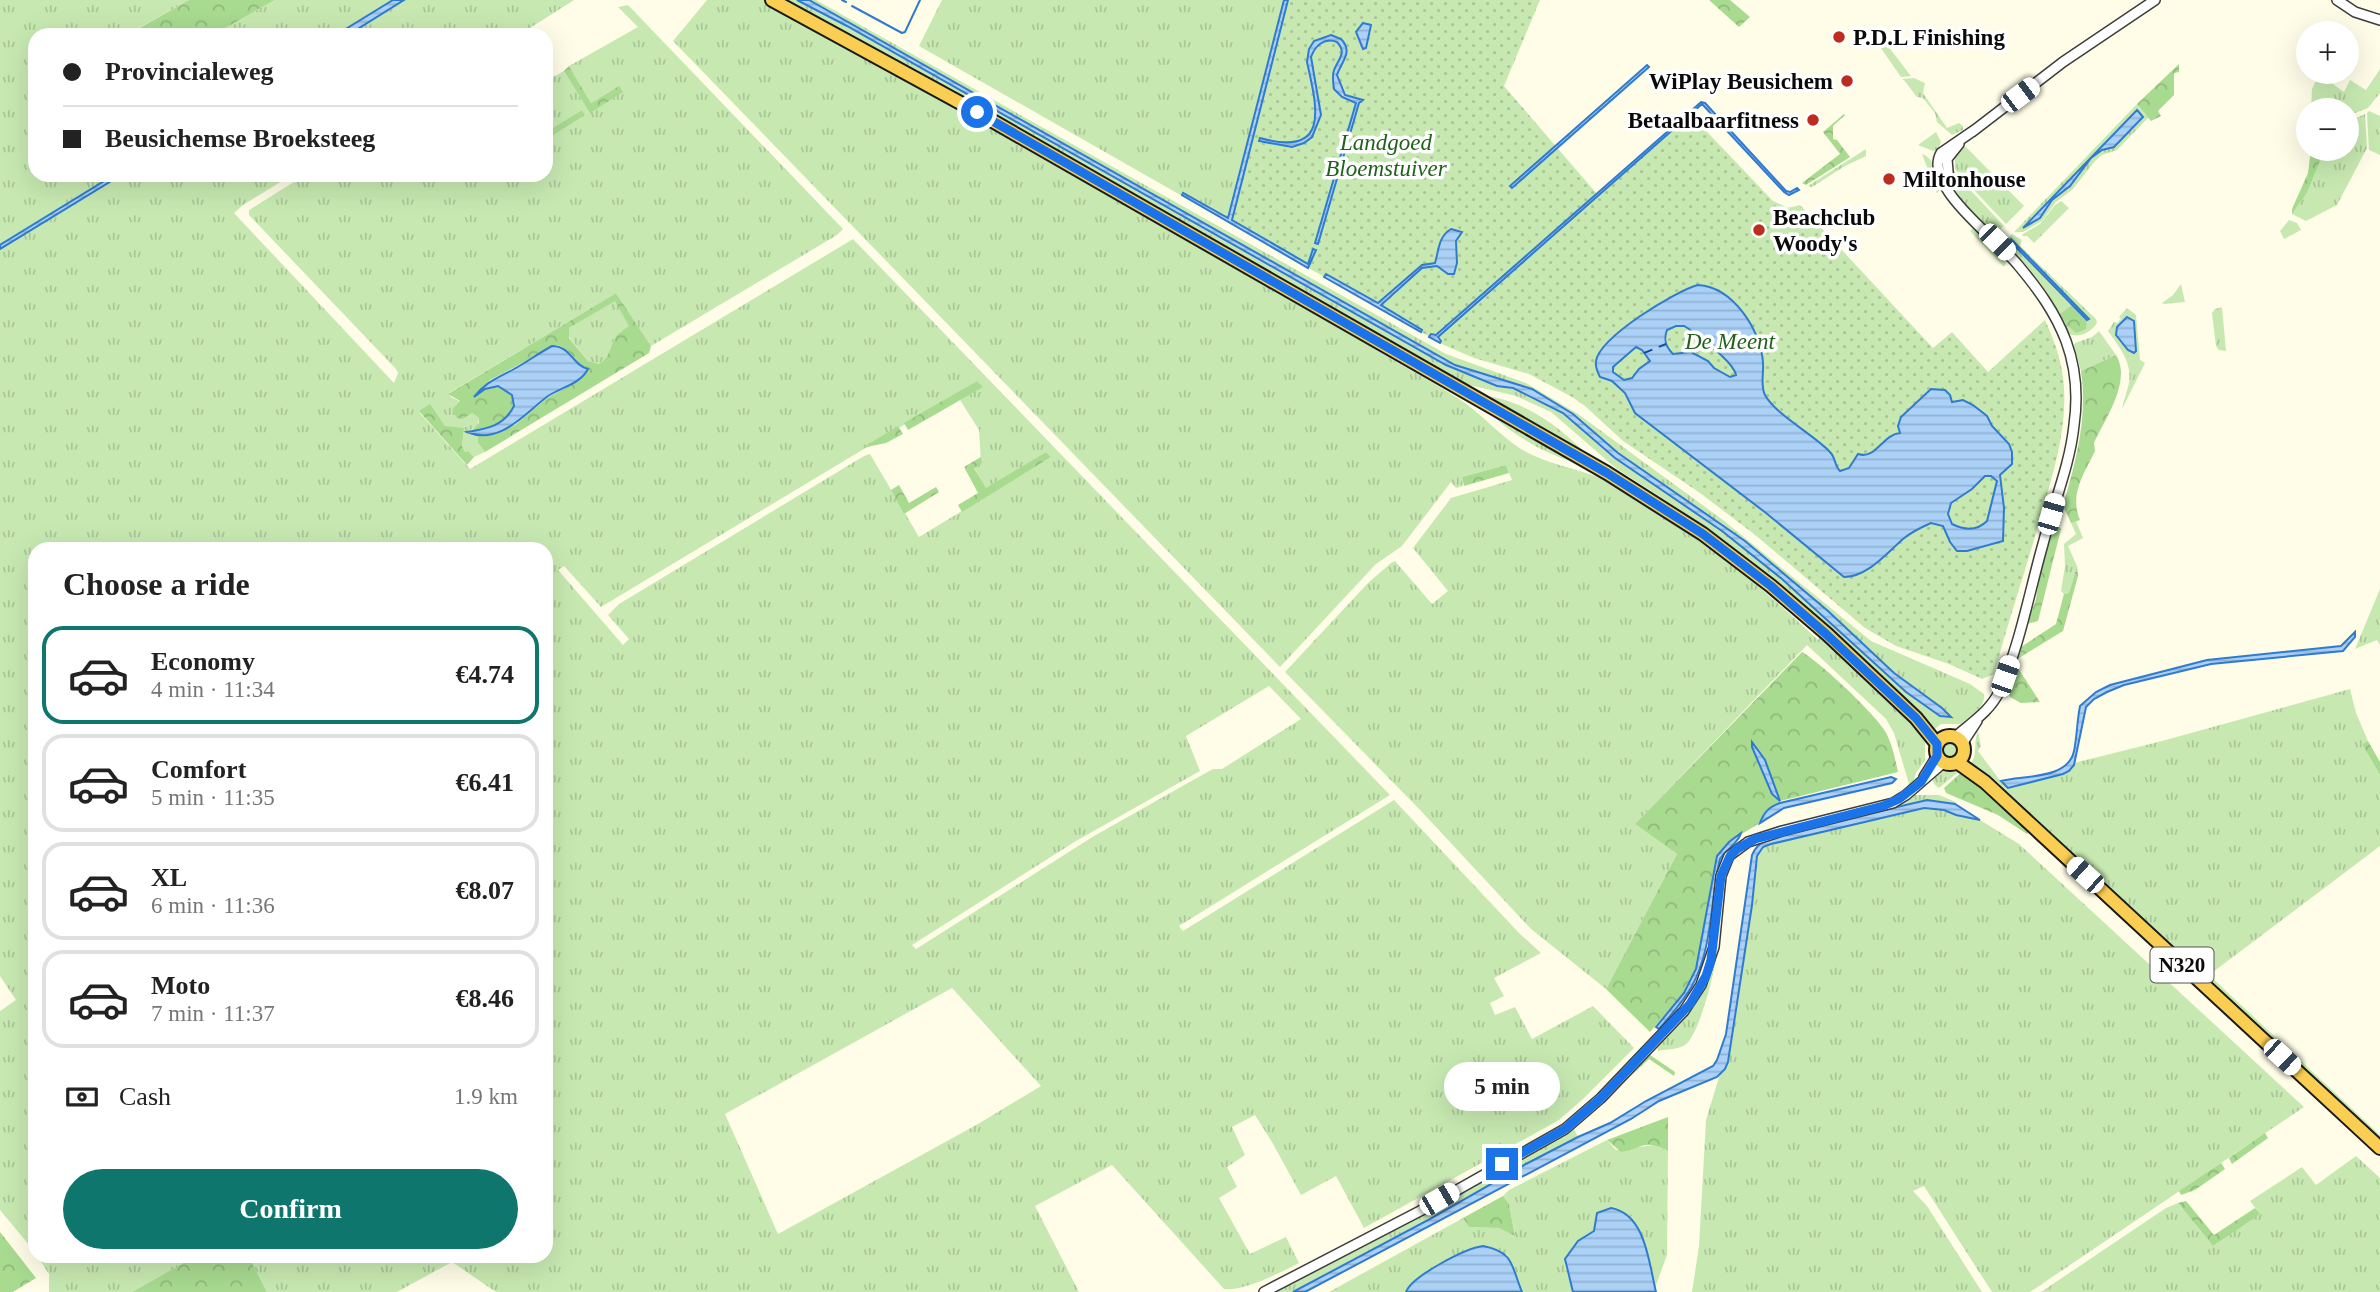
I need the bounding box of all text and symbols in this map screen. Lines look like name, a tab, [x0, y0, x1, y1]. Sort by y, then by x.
map controls	[2296, 21, 2359, 161]
button: +	[2296, 21, 2359, 84]
place label: P.D.L Finishing	[1853, 25, 2005, 50]
marker: P.D.L Finishing	[1831, 29, 1847, 45]
text: Provincialeweg	[105, 57, 273, 86]
place label: WiPlay Beusichem	[1649, 69, 1833, 94]
marker: WiPlay Beusichem	[1839, 73, 1855, 89]
car	[1997, 74, 2044, 116]
route start	[961, 96, 993, 128]
button: −	[2296, 98, 2359, 161]
place label: Betaalbaarfitness	[1628, 108, 1799, 133]
marker: Betaalbaarfitness	[1805, 112, 1821, 128]
text: Beusichemse Broeksteeg	[105, 124, 375, 153]
park label: Landgoed Bloemstuiver	[1325, 130, 1448, 181]
place label: Miltonhouse	[1903, 167, 2026, 192]
marker: Miltonhouse	[1881, 171, 1897, 187]
place label: Beachclub Woody's	[1773, 205, 1875, 256]
car	[1975, 220, 2020, 264]
marker: Beachclub Woody's	[1751, 222, 1767, 238]
park label: De Meent	[1684, 329, 1776, 354]
car	[2036, 491, 2067, 537]
text: Choose a ride	[63, 566, 250, 602]
icon: car	[67, 644, 130, 707]
text: Economy	[151, 647, 255, 676]
car	[1989, 653, 2022, 699]
text: €4.74	[456, 660, 514, 689]
text: 4 min · 11:34	[151, 677, 275, 702]
icon: car	[67, 752, 130, 815]
text: Comfort	[151, 755, 246, 784]
text: €6.41	[456, 768, 514, 797]
text: 5 min · 11:35	[151, 785, 275, 810]
car	[2063, 853, 2108, 897]
icon: car	[67, 860, 130, 923]
text: XL	[151, 863, 187, 892]
text: €8.07	[456, 876, 514, 905]
text: 6 min · 11:36	[151, 893, 275, 918]
road number: N320	[2150, 948, 2214, 982]
icon: car	[67, 968, 130, 1031]
text: Moto	[151, 971, 210, 1000]
text: €8.46	[456, 984, 514, 1013]
text: 7 min · 11:37	[151, 1001, 275, 1026]
car	[2260, 1035, 2305, 1079]
callout: 5 min	[1444, 1062, 1560, 1112]
text: 5 min	[1474, 1074, 1530, 1099]
icon: cash	[63, 1078, 101, 1116]
text: Cash	[119, 1082, 171, 1111]
text: 1.9 km	[454, 1084, 518, 1109]
route end	[1486, 1148, 1518, 1180]
button: Confirm	[63, 1169, 518, 1249]
car	[1416, 1179, 1463, 1219]

